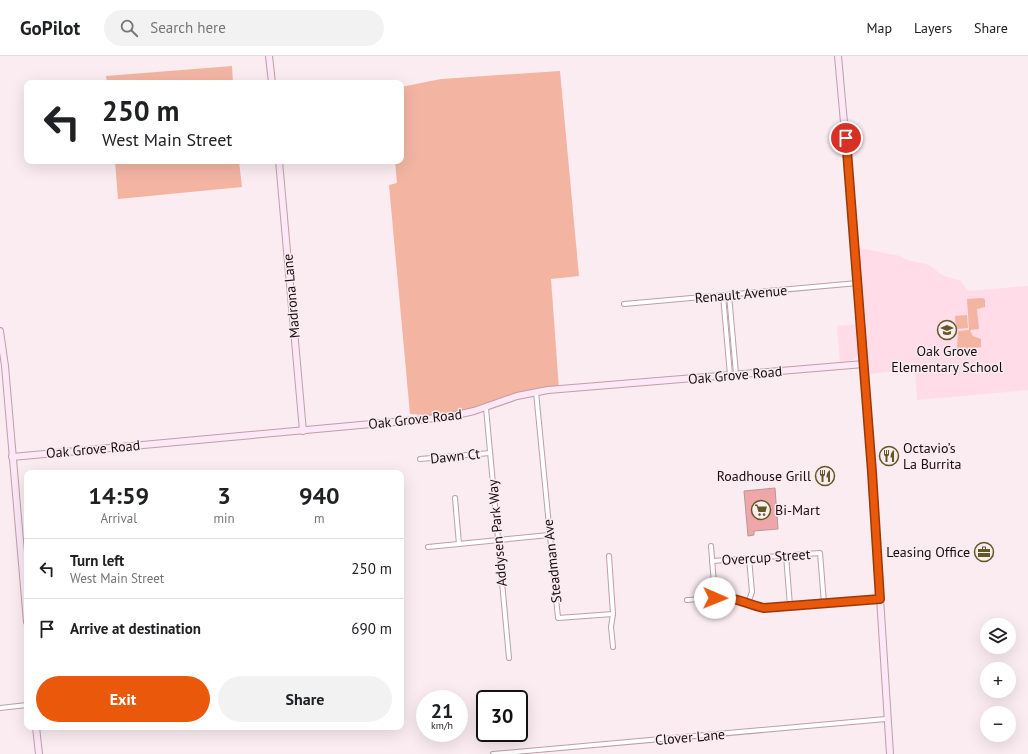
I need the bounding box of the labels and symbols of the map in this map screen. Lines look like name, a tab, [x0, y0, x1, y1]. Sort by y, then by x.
pin	[829, 121, 863, 155]
street label: Madrona Lane	[278, 253, 304, 339]
street label: Renault Avenue	[694, 281, 788, 307]
school or university icon: Oak Grove Elementary School	[936, 319, 958, 341]
place label: Oak Grove Elementary School	[891, 342, 1003, 376]
street label: Oak Grove Road	[687, 362, 783, 388]
street label: Oak Grove Road	[367, 405, 463, 433]
street label: Oak Grove Road	[45, 436, 141, 462]
place label: Octavio’s La Burrita	[903, 439, 961, 473]
street label: Dawn Ct	[429, 444, 481, 468]
restaurant icon: Octavio’s La Burrita	[878, 445, 900, 467]
restaurant icon: Roadhouse Grill	[814, 465, 836, 487]
place label: Roadhouse Grill	[717, 467, 811, 485]
street label: Addysen Park Way	[483, 478, 511, 587]
supermarket icon: Bi-Mart	[750, 499, 772, 521]
place label: Bi-Mart	[775, 501, 820, 519]
street label: Steadman Ave	[539, 518, 565, 604]
office icon: Leasing Office	[973, 541, 995, 563]
place label: Leasing Office	[886, 543, 970, 561]
street label: Overcup Street	[721, 545, 811, 569]
position arrow	[694, 577, 736, 619]
speed limit sign: 30	[476, 690, 528, 742]
street label: Clover Lane	[654, 725, 726, 749]

